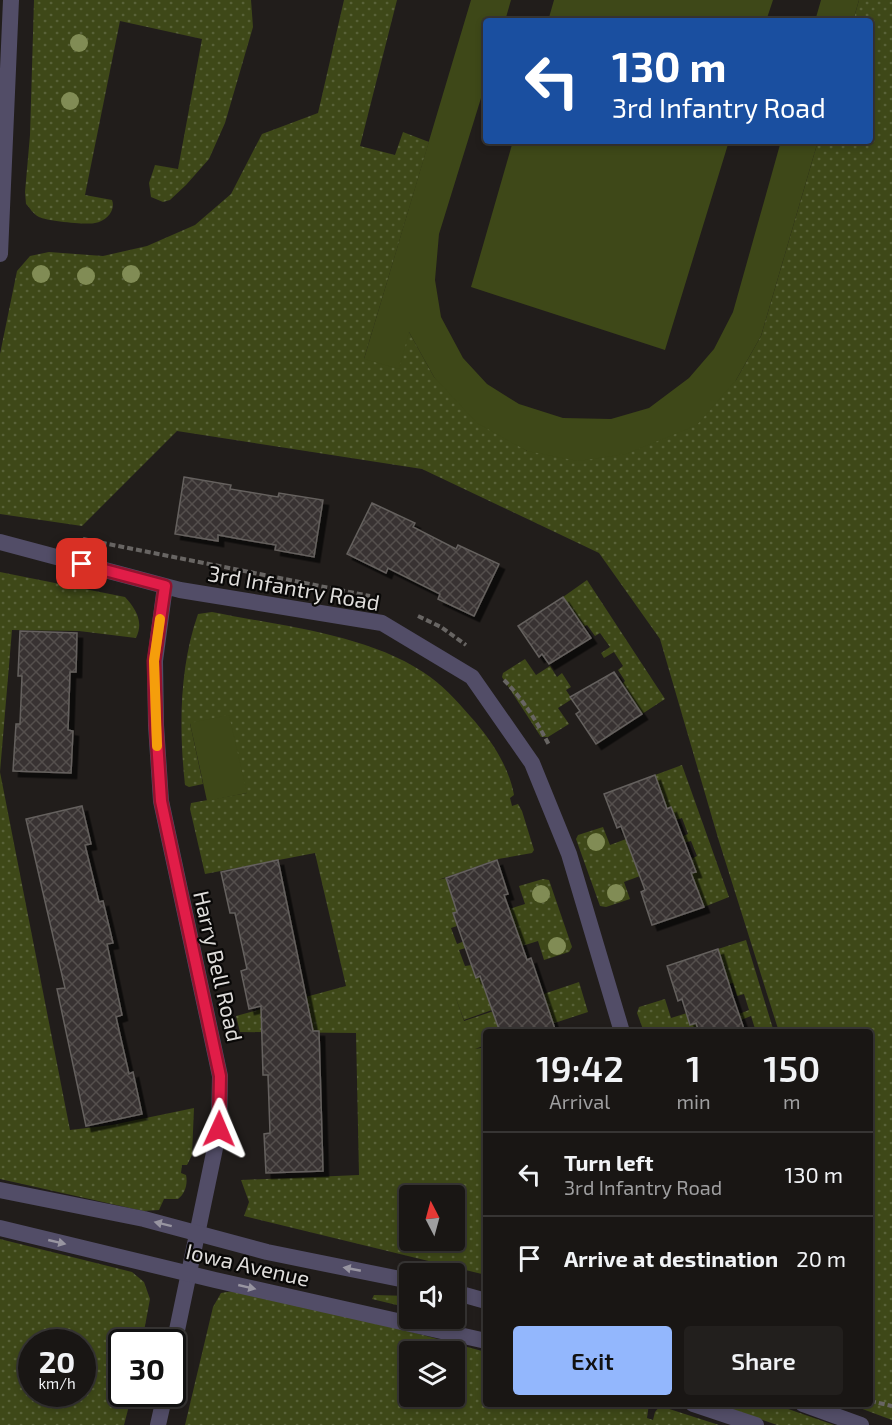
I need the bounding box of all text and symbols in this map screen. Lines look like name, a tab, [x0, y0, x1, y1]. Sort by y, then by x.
text: 130 m	[612, 40, 727, 90]
icon: left	[513, 42, 591, 120]
text: 3rd Infantry Road	[612, 91, 826, 123]
pin	[56, 538, 107, 589]
icon: arrive	[65, 547, 98, 580]
street label: 3rd Infantry Road	[206, 559, 382, 615]
street label: Harry Bell Road	[189, 888, 249, 1044]
text: 19:42	[536, 1046, 624, 1089]
text: 1	[686, 1046, 701, 1089]
text: 150	[763, 1046, 820, 1089]
text: Arrival	[549, 1089, 610, 1113]
text: min	[677, 1089, 711, 1113]
text: m	[783, 1089, 801, 1113]
position arrow	[187, 1097, 251, 1161]
text: Turn left	[564, 1149, 653, 1175]
icon: left	[513, 1158, 546, 1191]
text: 130 m	[785, 1161, 843, 1187]
text: 3rd Infantry Road	[564, 1175, 722, 1199]
north arrow	[399, 1185, 465, 1251]
map controls	[399, 1185, 465, 1407]
one-way arrow	[153, 1219, 172, 1229]
one-way arrow	[48, 1237, 66, 1247]
street label: Iowa Avenue	[183, 1237, 313, 1291]
icon: arrive	[513, 1242, 546, 1275]
text: Arrive at destination	[564, 1245, 778, 1271]
text: 20 m	[796, 1245, 846, 1271]
button: sound	[399, 1263, 465, 1329]
one-way arrow	[342, 1264, 361, 1273]
one-way arrow	[237, 1282, 256, 1292]
button: Exit	[513, 1326, 672, 1395]
button: Share	[684, 1326, 843, 1395]
speed limit sign: 30	[108, 1329, 186, 1407]
button: layers	[399, 1341, 465, 1407]
text: 20	[39, 1343, 75, 1379]
text: km/h	[38, 1374, 76, 1392]

